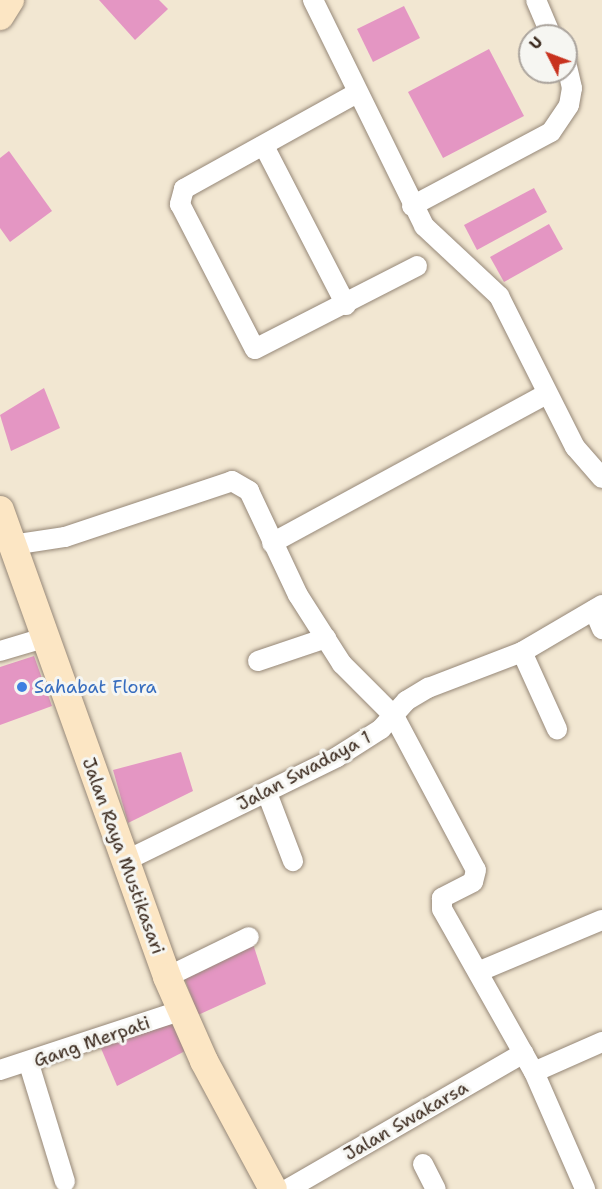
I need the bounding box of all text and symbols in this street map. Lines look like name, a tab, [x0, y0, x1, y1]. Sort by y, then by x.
north arrow	[518, 24, 578, 84]
text: U	[524, 32, 547, 54]
place label: Sahabat Flora	[34, 676, 157, 698]
marker: Sahabat Flora	[15, 680, 29, 694]
street label: Jalan Swadaya 1	[233, 727, 375, 815]
street label: Jalan Raya Mustikasari	[77, 755, 169, 957]
street label: Gang Merpati	[31, 1012, 153, 1072]
street label: Jalan Swakarsa	[340, 1077, 472, 1165]

